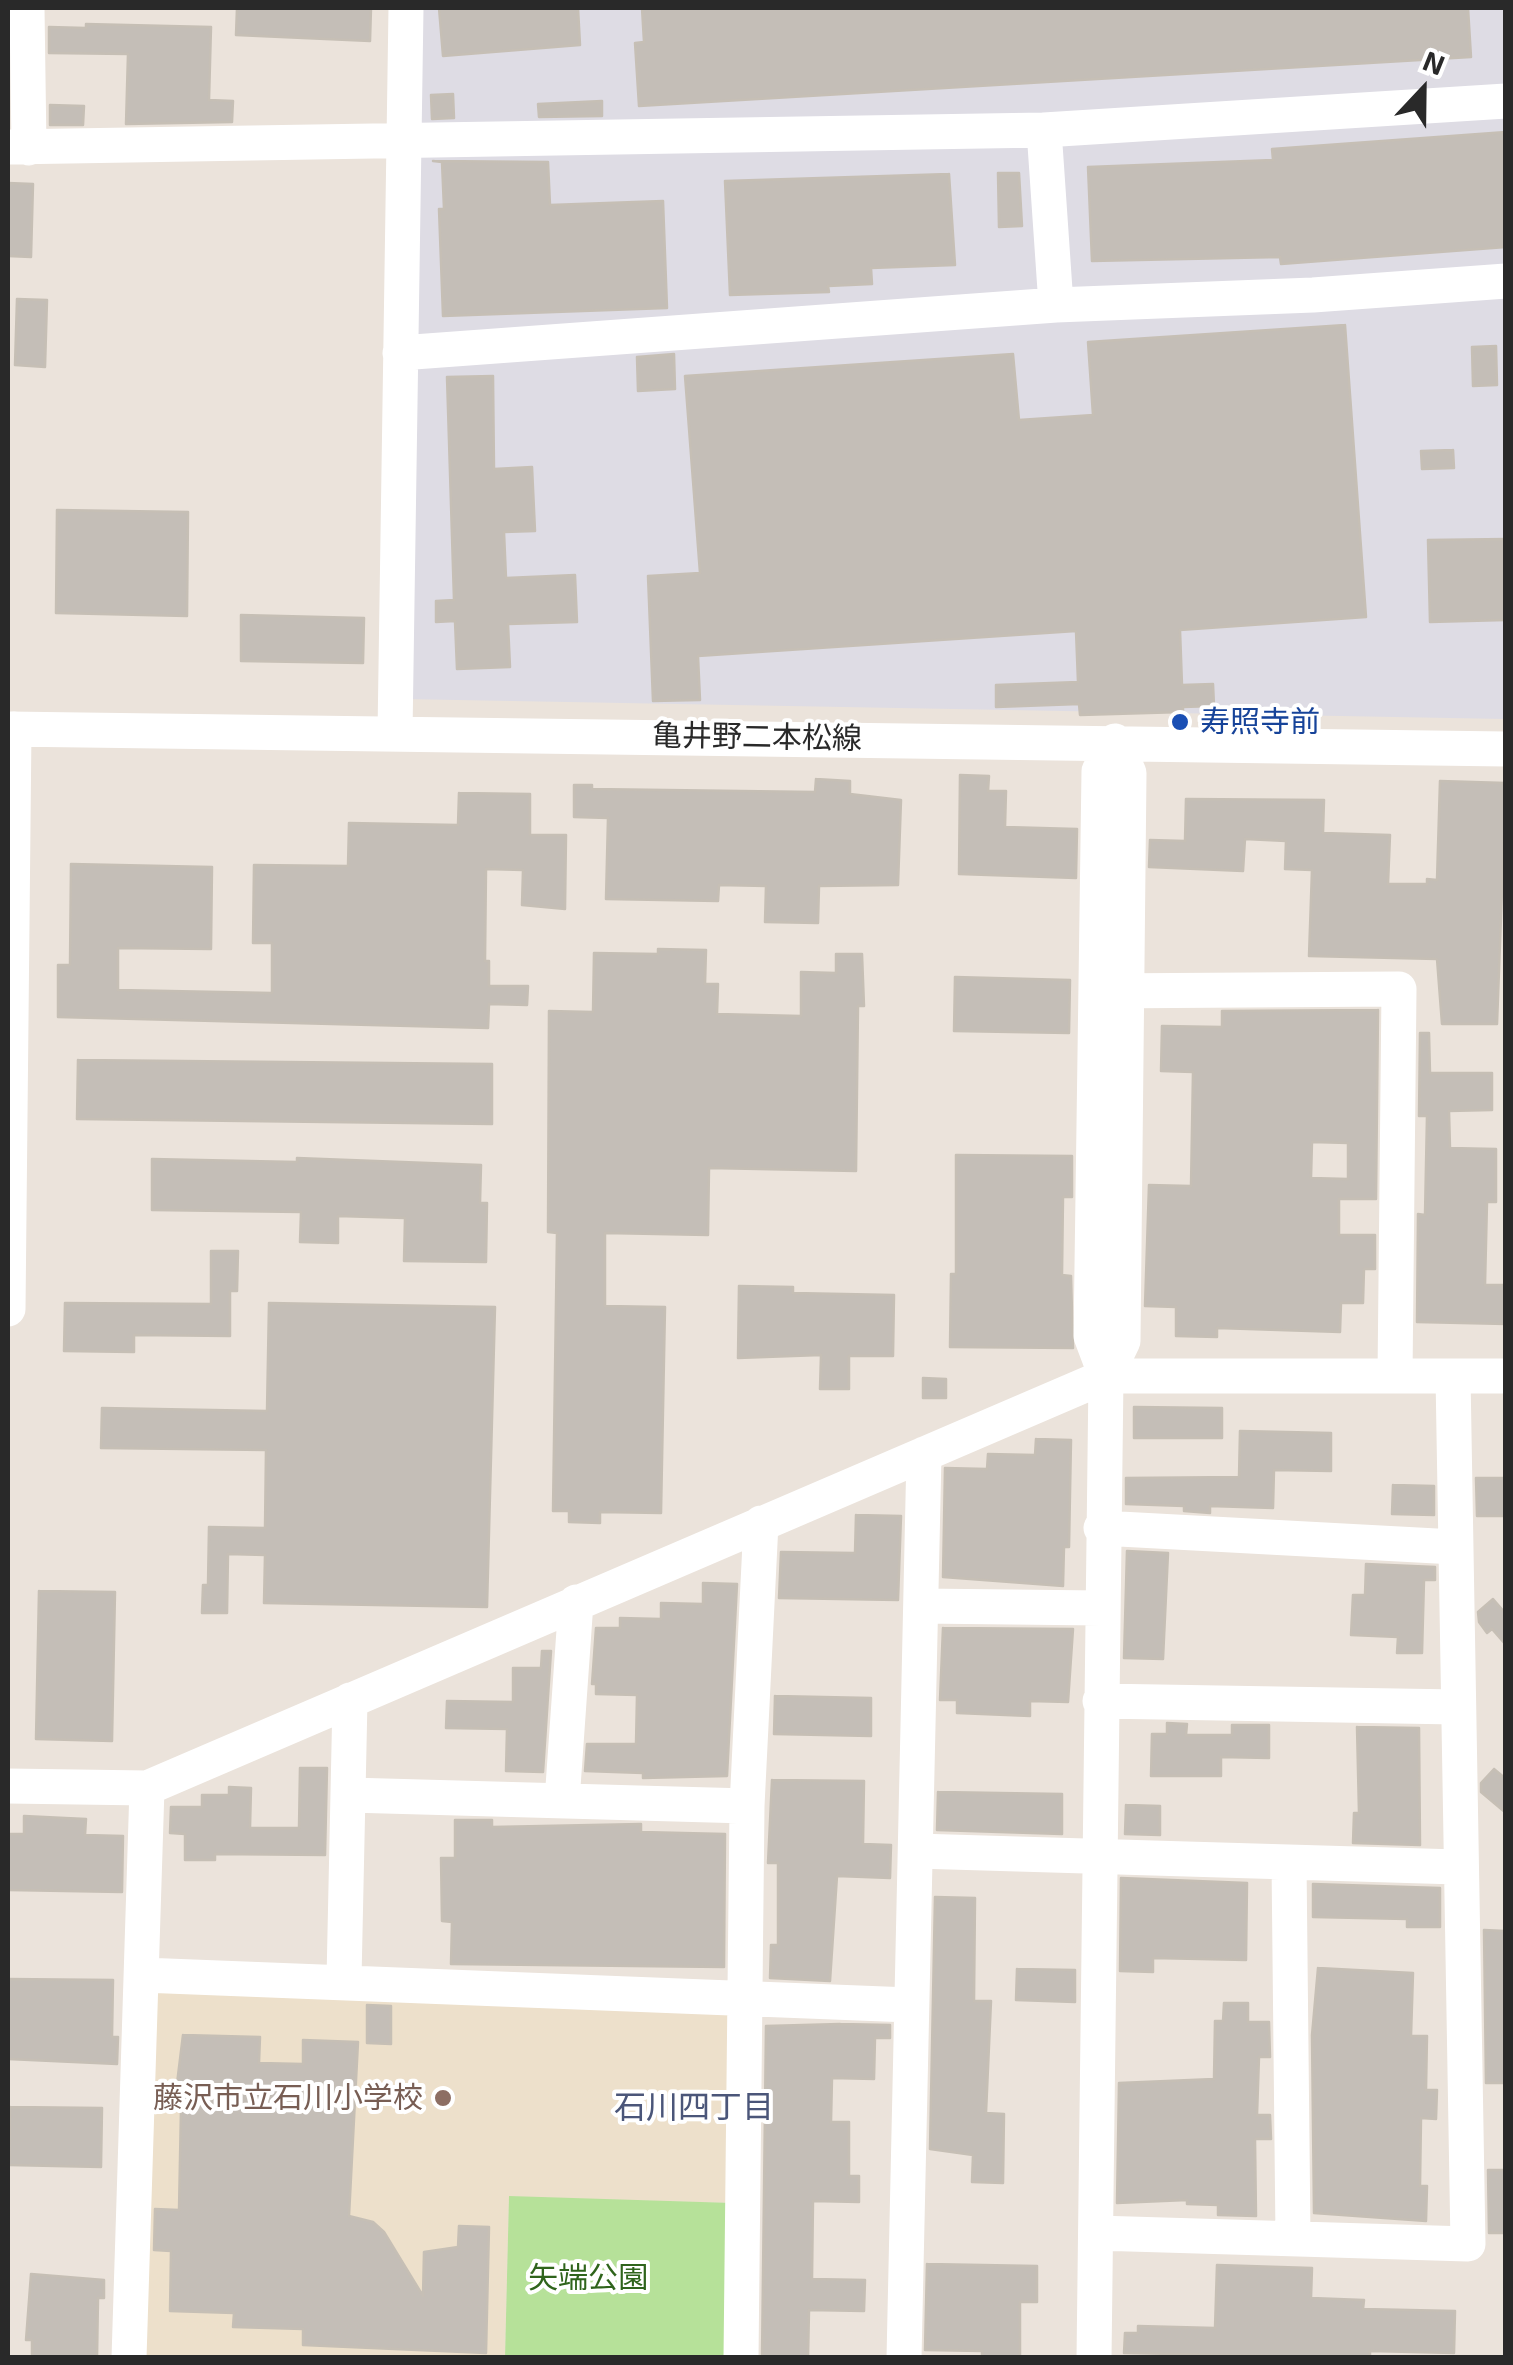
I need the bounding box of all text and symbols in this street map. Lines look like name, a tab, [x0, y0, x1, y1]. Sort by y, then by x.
north arrow	[1373, 40, 1473, 140]
text: N	[1418, 43, 1450, 82]
place label: 寿照寺前	[1200, 704, 1320, 740]
marker: 寿照寺前	[1169, 711, 1191, 733]
street label: 亀井野二本松線	[652, 717, 862, 757]
place label: 藤沢市立石川小学校	[153, 2080, 423, 2116]
marker: 藤沢市立石川小学校	[432, 2087, 454, 2109]
district label: 石川四丁目	[614, 2088, 774, 2126]
park label: 矢端公園	[528, 2260, 648, 2296]

